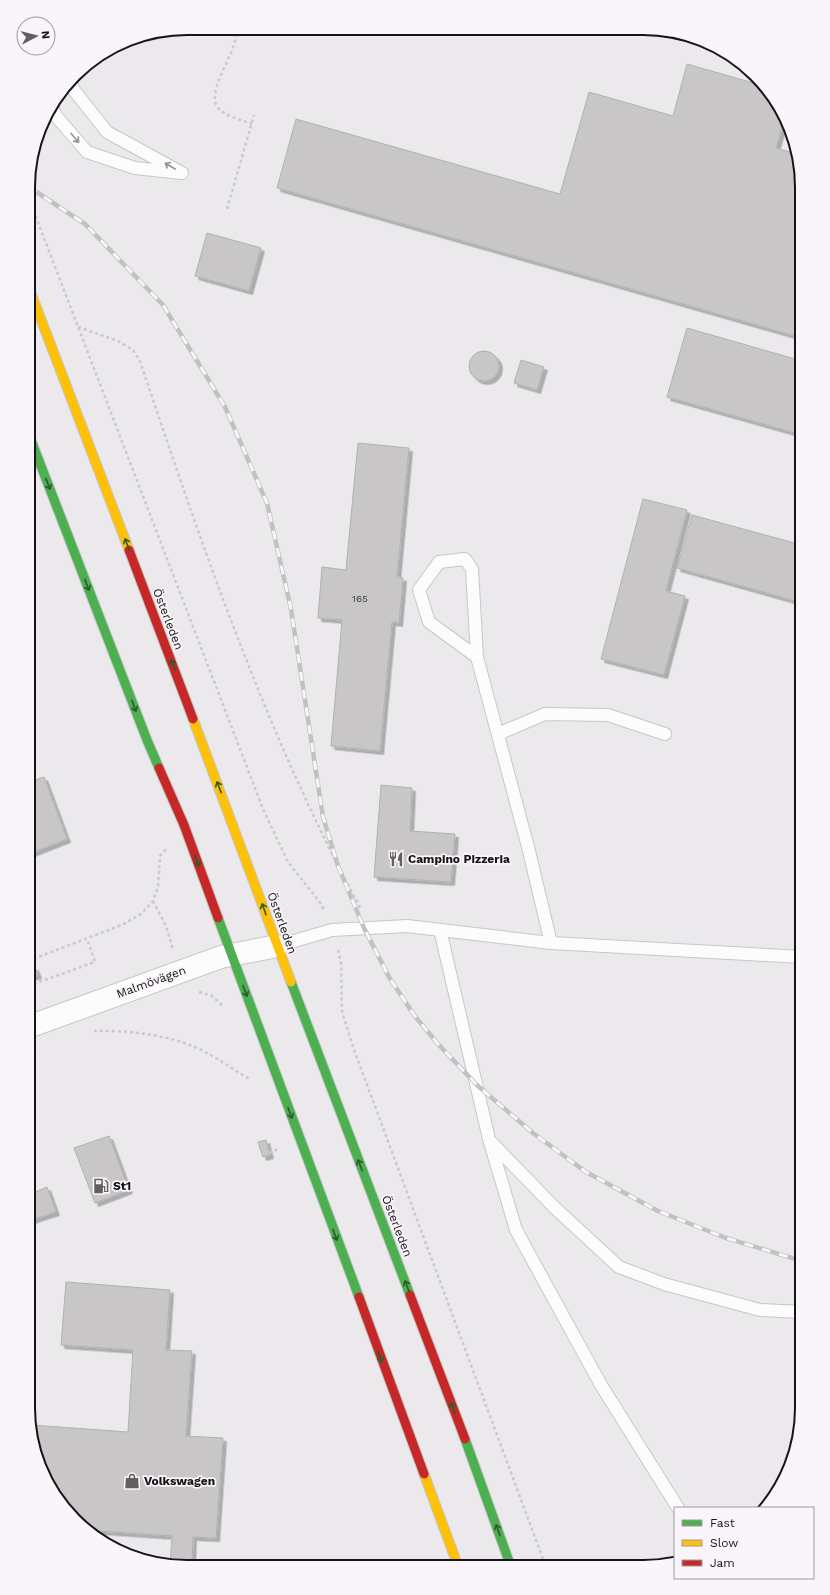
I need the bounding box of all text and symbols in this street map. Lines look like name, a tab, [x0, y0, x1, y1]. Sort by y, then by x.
north arrow	[16, 16, 56, 56]
text: N	[38, 30, 52, 40]
one-way arrow	[70, 133, 80, 143]
one-way arrow	[164, 162, 176, 170]
one-way arrow	[45, 478, 53, 490]
one-way arrow	[122, 538, 130, 550]
one-way arrow	[84, 578, 92, 590]
street label: Österleden	[150, 586, 186, 652]
house number: 165	[352, 593, 368, 604]
one-way arrow	[169, 660, 177, 672]
one-way arrow	[131, 699, 139, 711]
one-way arrow	[215, 781, 223, 793]
restaurant icon: Campino Pizzeria	[387, 850, 405, 868]
place label: Campino Pizzeria	[408, 852, 510, 866]
one-way arrow	[194, 855, 202, 867]
street label: Österleden	[264, 890, 300, 956]
one-way arrow	[259, 903, 267, 915]
street label: Malmövägen	[114, 963, 188, 1001]
one-way arrow	[241, 985, 249, 997]
one-way arrow	[286, 1107, 294, 1119]
one-way arrow	[356, 1159, 364, 1171]
fuel station icon: St1	[92, 1177, 110, 1195]
place label: St1	[113, 1179, 131, 1193]
street label: Österleden	[379, 1193, 415, 1259]
one-way arrow	[332, 1228, 339, 1241]
one-way arrow	[402, 1281, 410, 1293]
one-way arrow	[377, 1350, 385, 1362]
one-way arrow	[449, 1401, 456, 1414]
shop icon: Volkswagen	[123, 1472, 141, 1490]
place label: Volkswagen	[144, 1474, 215, 1488]
legend	[674, 1507, 814, 1579]
text: Fast	[710, 1516, 735, 1530]
one-way arrow	[493, 1524, 501, 1536]
text: Slow	[710, 1536, 738, 1550]
text: Jam	[710, 1556, 735, 1570]

